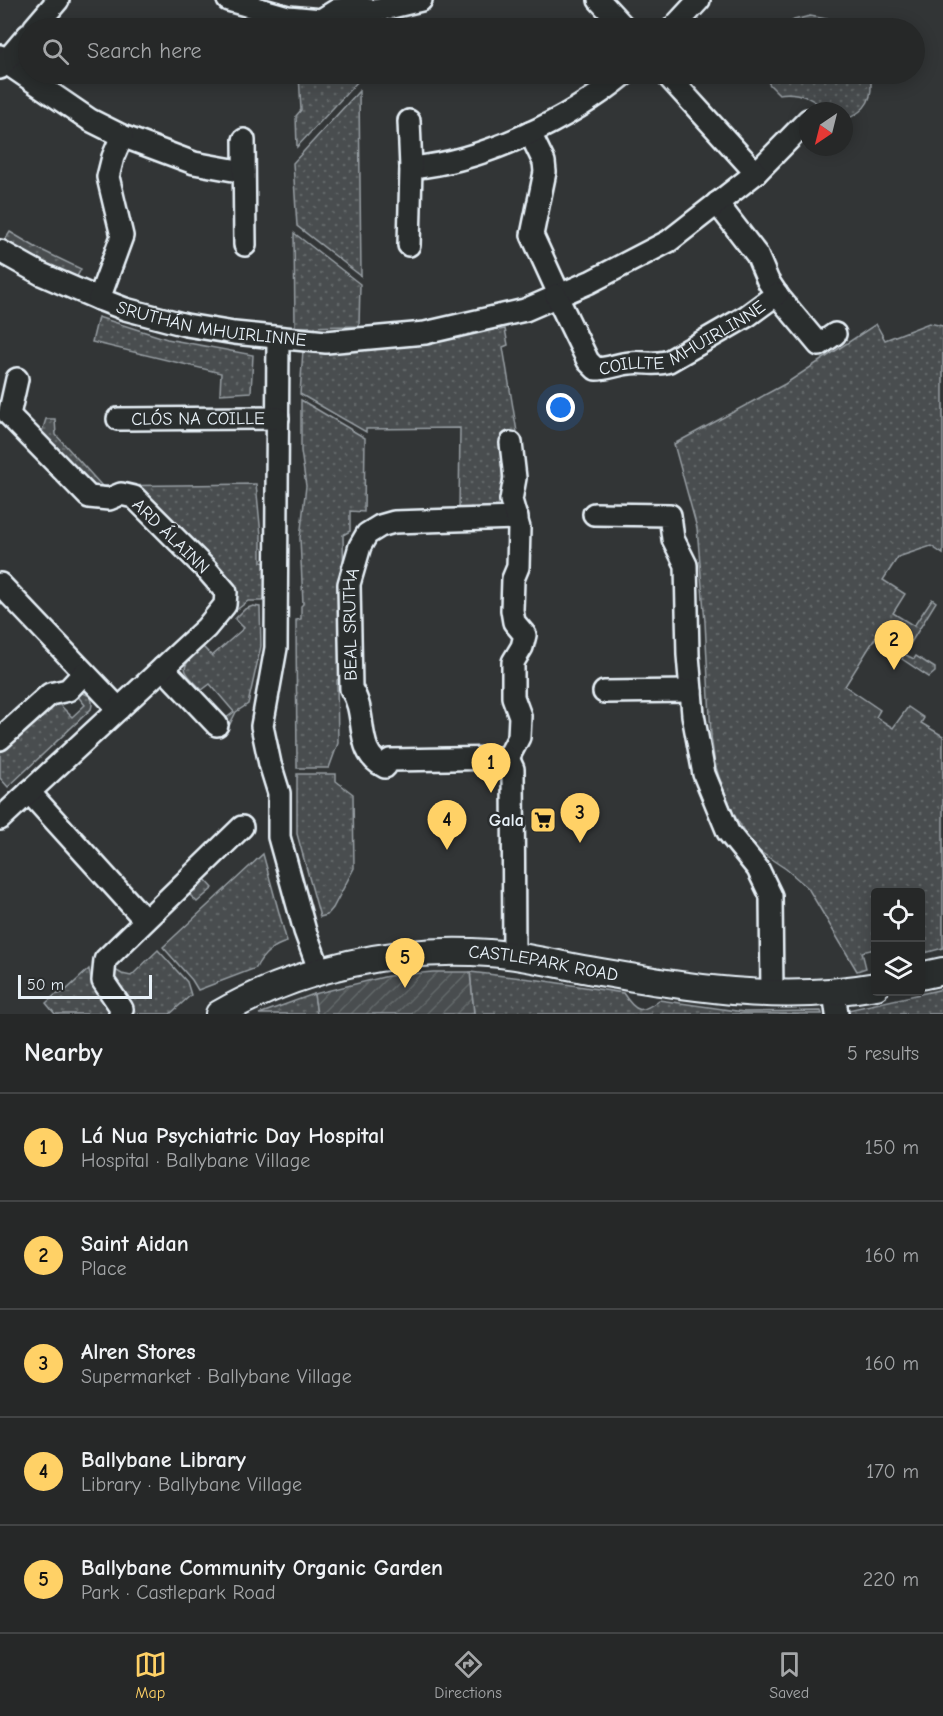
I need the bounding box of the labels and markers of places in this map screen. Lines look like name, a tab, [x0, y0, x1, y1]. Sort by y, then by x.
pin: 2	[874, 620, 914, 670]
pin: 1	[472, 744, 510, 793]
pin: 3	[560, 794, 600, 843]
pin: 4	[428, 800, 466, 850]
supermarket icon: Gala	[528, 805, 558, 835]
place label: Gala	[489, 810, 524, 831]
pin: 5	[386, 938, 424, 988]

